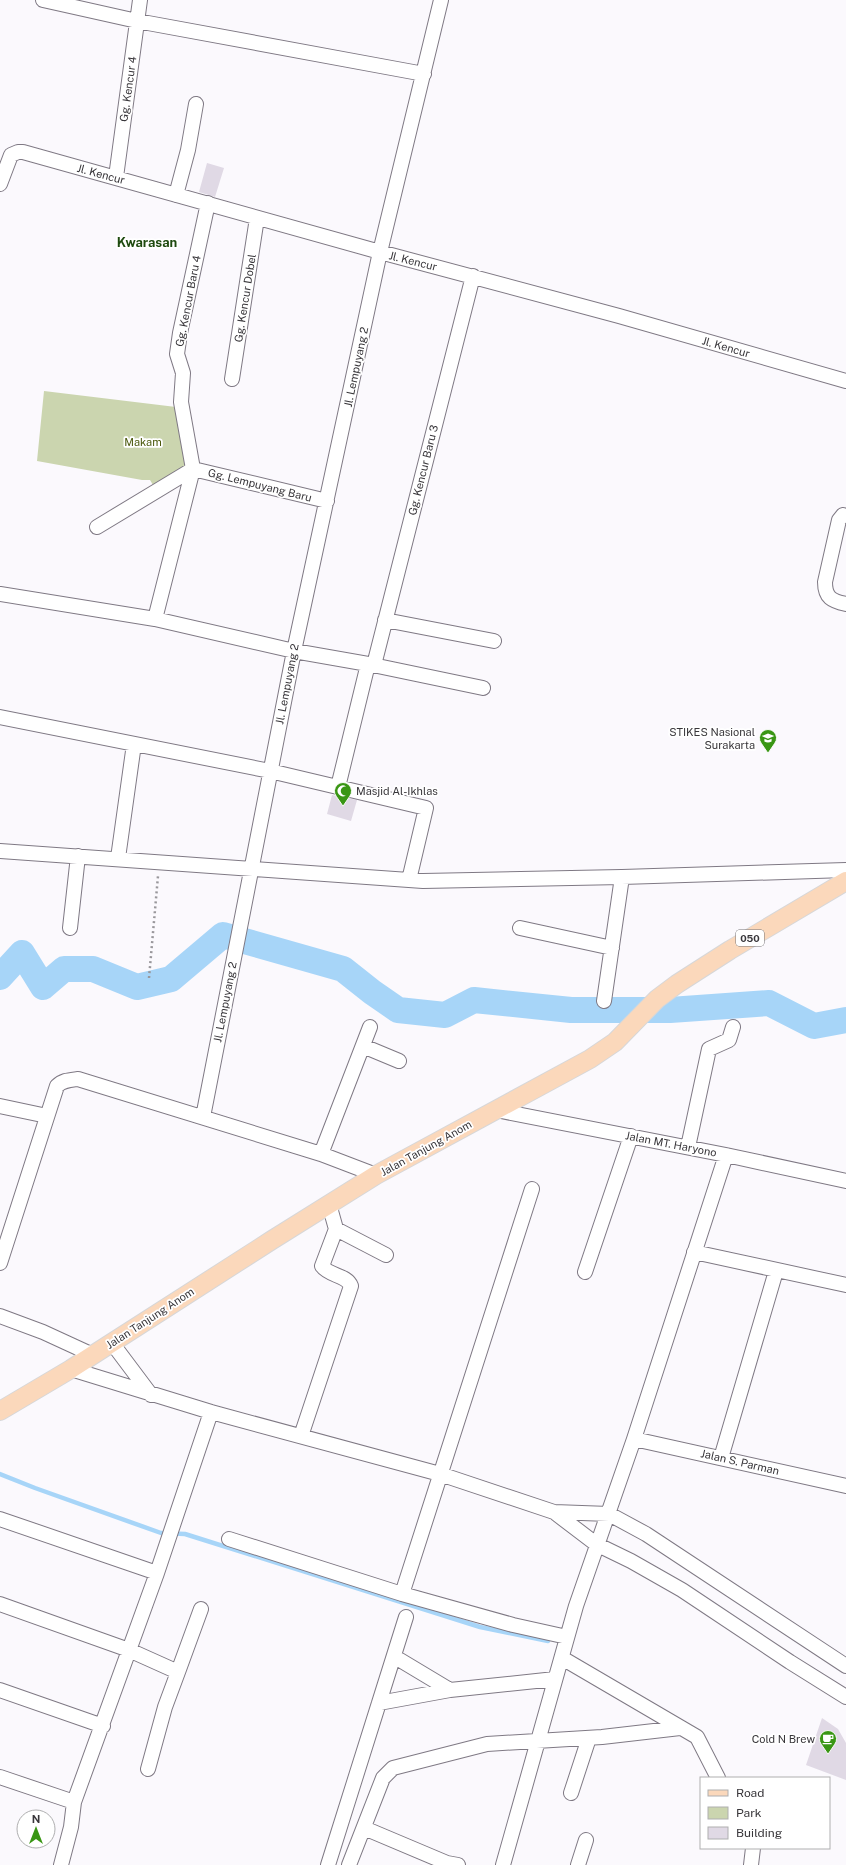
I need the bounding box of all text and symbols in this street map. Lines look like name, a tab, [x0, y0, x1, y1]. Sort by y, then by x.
street label: Gg. Kencur 4	[117, 55, 139, 123]
street label: Jl. Kencur	[76, 162, 126, 186]
district label: Kwarasan	[117, 235, 177, 250]
street label: Jl. Kencur	[388, 249, 438, 273]
street label: Gg. Kencur Dobel	[232, 253, 258, 343]
street label: Gg. Kencur Baru 4	[173, 254, 203, 348]
street label: Jl. Lempuyang 2	[342, 325, 370, 408]
street label: Jl. Kencur	[701, 334, 751, 360]
street label: Gg. Kencur Baru 3	[406, 423, 440, 517]
park label: Makam	[124, 436, 162, 448]
street label: Gg. Lempuyang Baru	[207, 466, 313, 504]
street label: Jl. Lempuyang 2	[273, 642, 301, 725]
place label: STIKES Nasional Surakarta	[669, 726, 755, 751]
school or university icon: STIKES Nasional Surakarta	[758, 728, 778, 753]
mosque icon: Masjid Al-Ikhlas	[333, 781, 353, 806]
place label: Masjid Al-Ikhlas	[356, 785, 438, 797]
road number: 050	[736, 930, 764, 946]
street label: Jl. Lempuyang 2	[211, 960, 239, 1043]
street label: Jalan Tanjung Anom	[378, 1118, 474, 1178]
street label: Jalan MT. Haryono	[624, 1129, 718, 1159]
street label: Jalan Tanjung Anom	[104, 1285, 196, 1351]
street label: Jalan S. Parman	[700, 1447, 780, 1477]
cafe icon: Cold N Brew	[818, 1729, 838, 1754]
place label: Cold N Brew	[752, 1733, 815, 1745]
legend	[700, 1777, 830, 1849]
text: Road	[736, 1786, 764, 1800]
text: Park	[736, 1806, 762, 1820]
north arrow	[16, 1809, 56, 1849]
text: N	[32, 1813, 40, 1825]
text: Building	[736, 1826, 782, 1840]

